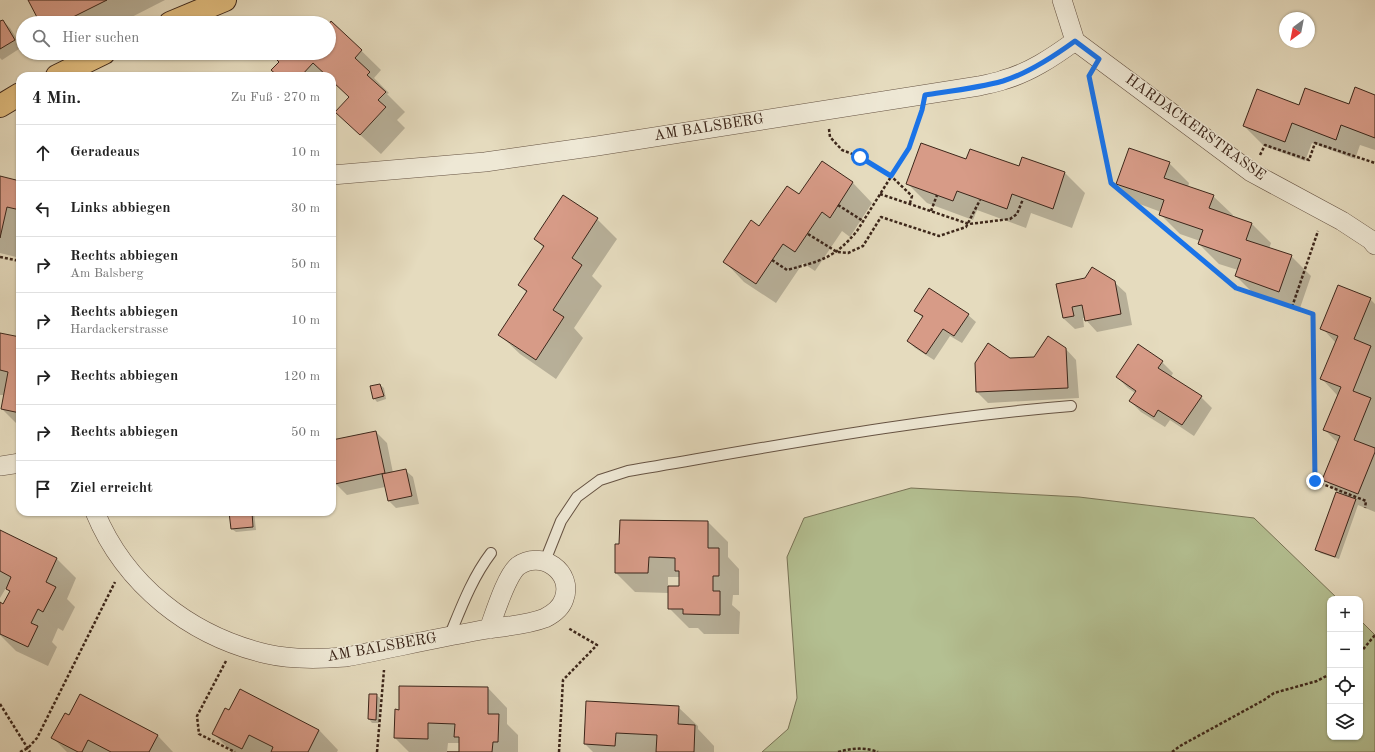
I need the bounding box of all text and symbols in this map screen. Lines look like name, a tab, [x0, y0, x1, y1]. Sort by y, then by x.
north arrow	[1279, 12, 1315, 48]
search box	[16, 16, 336, 60]
icon: search	[30, 27, 52, 49]
text: Hier suchen	[62, 31, 139, 46]
street label: HARDACKERSTRASSE	[1122, 72, 1268, 184]
text: 4 Min.	[32, 90, 81, 107]
text: Zu Fuß · 270 m	[231, 91, 320, 104]
street label: AM BALSBERG	[653, 112, 765, 144]
icon: ahead	[32, 142, 54, 164]
text: Geradeaus	[70, 145, 139, 160]
text: 10 m	[291, 146, 320, 159]
route start	[851, 148, 869, 166]
icon: left	[32, 198, 54, 220]
text: Links abbiegen	[70, 201, 171, 216]
text: 30 m	[291, 202, 320, 215]
text: Rechts abbiegen	[70, 249, 178, 264]
icon: right	[32, 254, 54, 276]
text: 50 m	[291, 258, 320, 271]
text: Am Balsberg	[70, 267, 143, 280]
text: Rechts abbiegen	[70, 305, 178, 320]
icon: right	[32, 310, 54, 332]
text: 10 m	[291, 314, 320, 327]
text: Hardackerstrasse	[70, 323, 168, 336]
icon: right	[32, 366, 54, 388]
text: Rechts abbiegen	[70, 369, 178, 384]
text: 120 m	[283, 370, 320, 383]
icon: right	[32, 422, 54, 444]
text: Rechts abbiegen	[70, 425, 178, 440]
text: 50 m	[291, 426, 320, 439]
route end	[1306, 472, 1324, 490]
icon: arrive	[32, 478, 54, 500]
text: Ziel erreicht	[70, 481, 153, 496]
map controls	[1327, 596, 1363, 740]
button: +	[1327, 596, 1363, 632]
street label: AM BALSBERG	[326, 631, 438, 665]
button: −	[1327, 632, 1363, 668]
button: locate	[1327, 668, 1363, 704]
button: layers	[1327, 704, 1363, 740]

